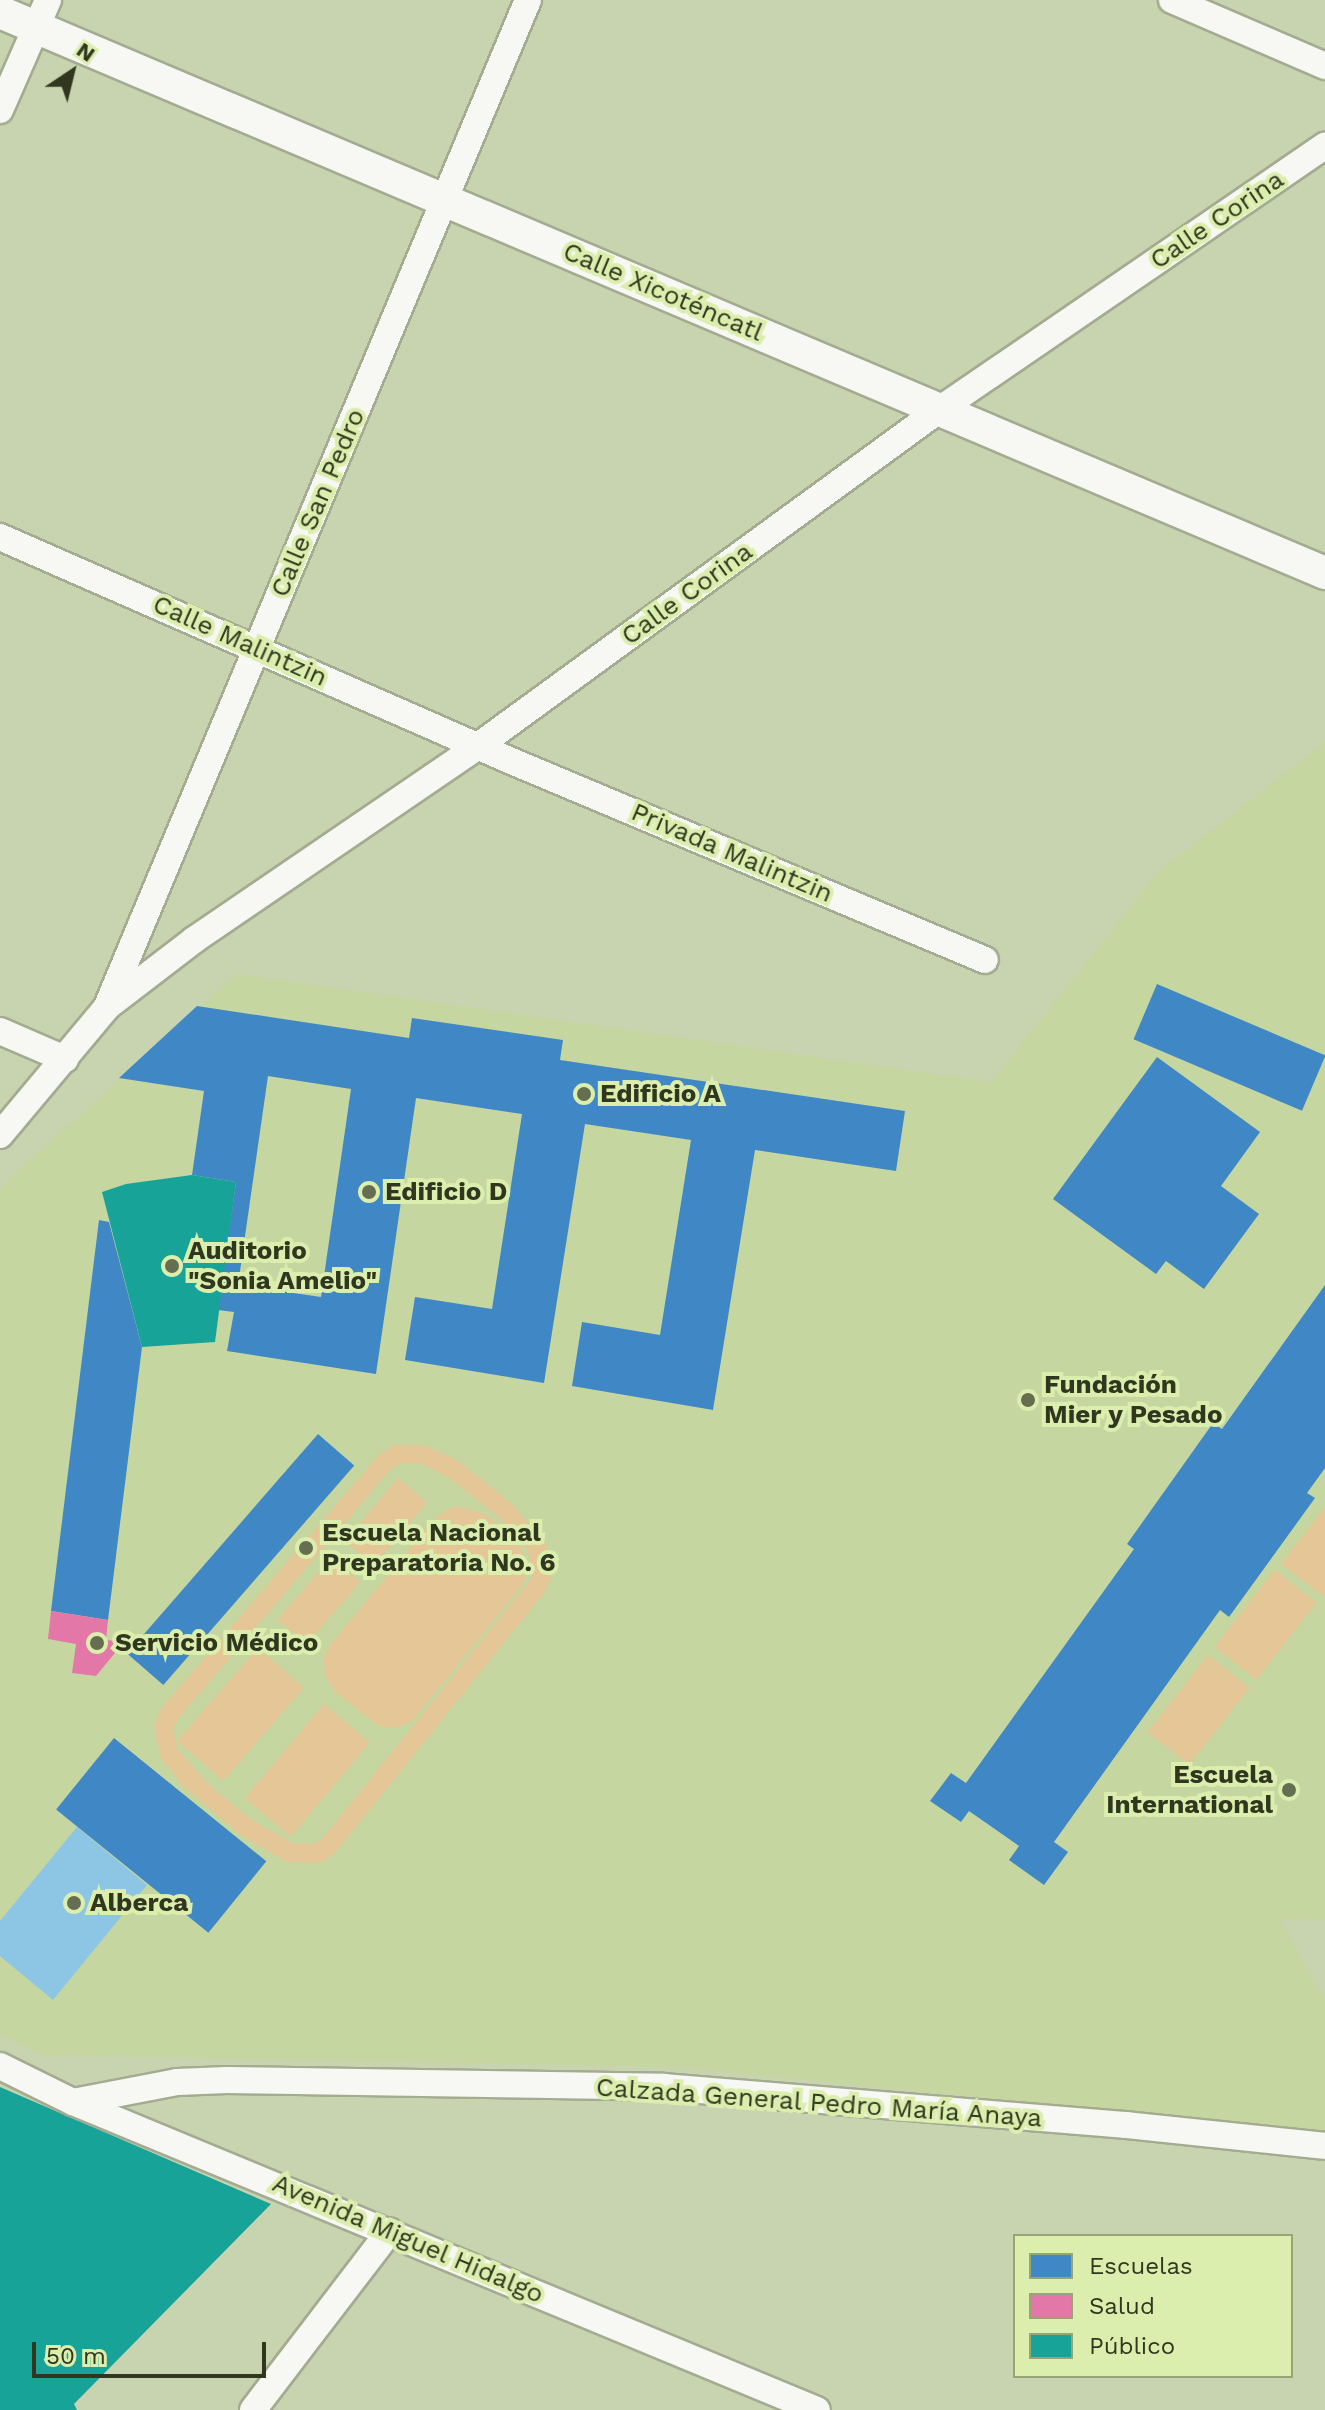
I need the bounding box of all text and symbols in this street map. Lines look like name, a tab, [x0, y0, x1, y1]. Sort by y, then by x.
north arrow	[32, 32, 112, 112]
text: N	[72, 37, 100, 67]
street label: Calle Corina	[1144, 164, 1290, 276]
street label: Calle Xicoténcatl	[558, 236, 768, 348]
street label: Calle San Pedro	[264, 404, 372, 602]
street label: Calle Corina	[615, 536, 759, 652]
street label: Calle Malintzin	[148, 589, 332, 693]
street label: Privada Malintzin	[626, 796, 838, 910]
place label: Edificio A	[600, 1078, 721, 1110]
marker: Edificio A	[575, 1085, 593, 1103]
place label: Edificio D	[385, 1176, 507, 1208]
marker: Edificio D	[360, 1183, 378, 1201]
place label: Auditorio "Sonia Amelio"	[188, 1235, 378, 1296]
marker: Auditorio "Sonia Amelio"	[163, 1257, 181, 1275]
place label: Fundación Mier y Pesado	[1044, 1369, 1224, 1430]
marker: Fundación Mier y Pesado	[1019, 1391, 1037, 1409]
place label: Escuela Nacional Preparatoria No. 6	[322, 1517, 556, 1578]
marker: Escuela Nacional Preparatoria No. 6	[297, 1539, 315, 1557]
place label: Servicio Médico	[115, 1627, 318, 1659]
marker: Servicio Médico	[86, 1632, 108, 1654]
place label: Escuela International	[1106, 1759, 1273, 1820]
marker: Escuela International	[1280, 1781, 1298, 1799]
place label: Alberca	[90, 1887, 188, 1919]
marker: Alberca	[65, 1894, 83, 1912]
street label: Calzada General Pedro María Anaya	[593, 2072, 1045, 2134]
street label: Avenida Miguel Hidalgo	[267, 2167, 549, 2311]
legend	[1013, 2234, 1293, 2378]
text: Escuelas	[1089, 2252, 1193, 2280]
text: Salud	[1089, 2292, 1155, 2320]
scale bar	[36, 2326, 270, 2376]
text: Público	[1089, 2332, 1175, 2360]
text: 50 m	[46, 2342, 106, 2370]

